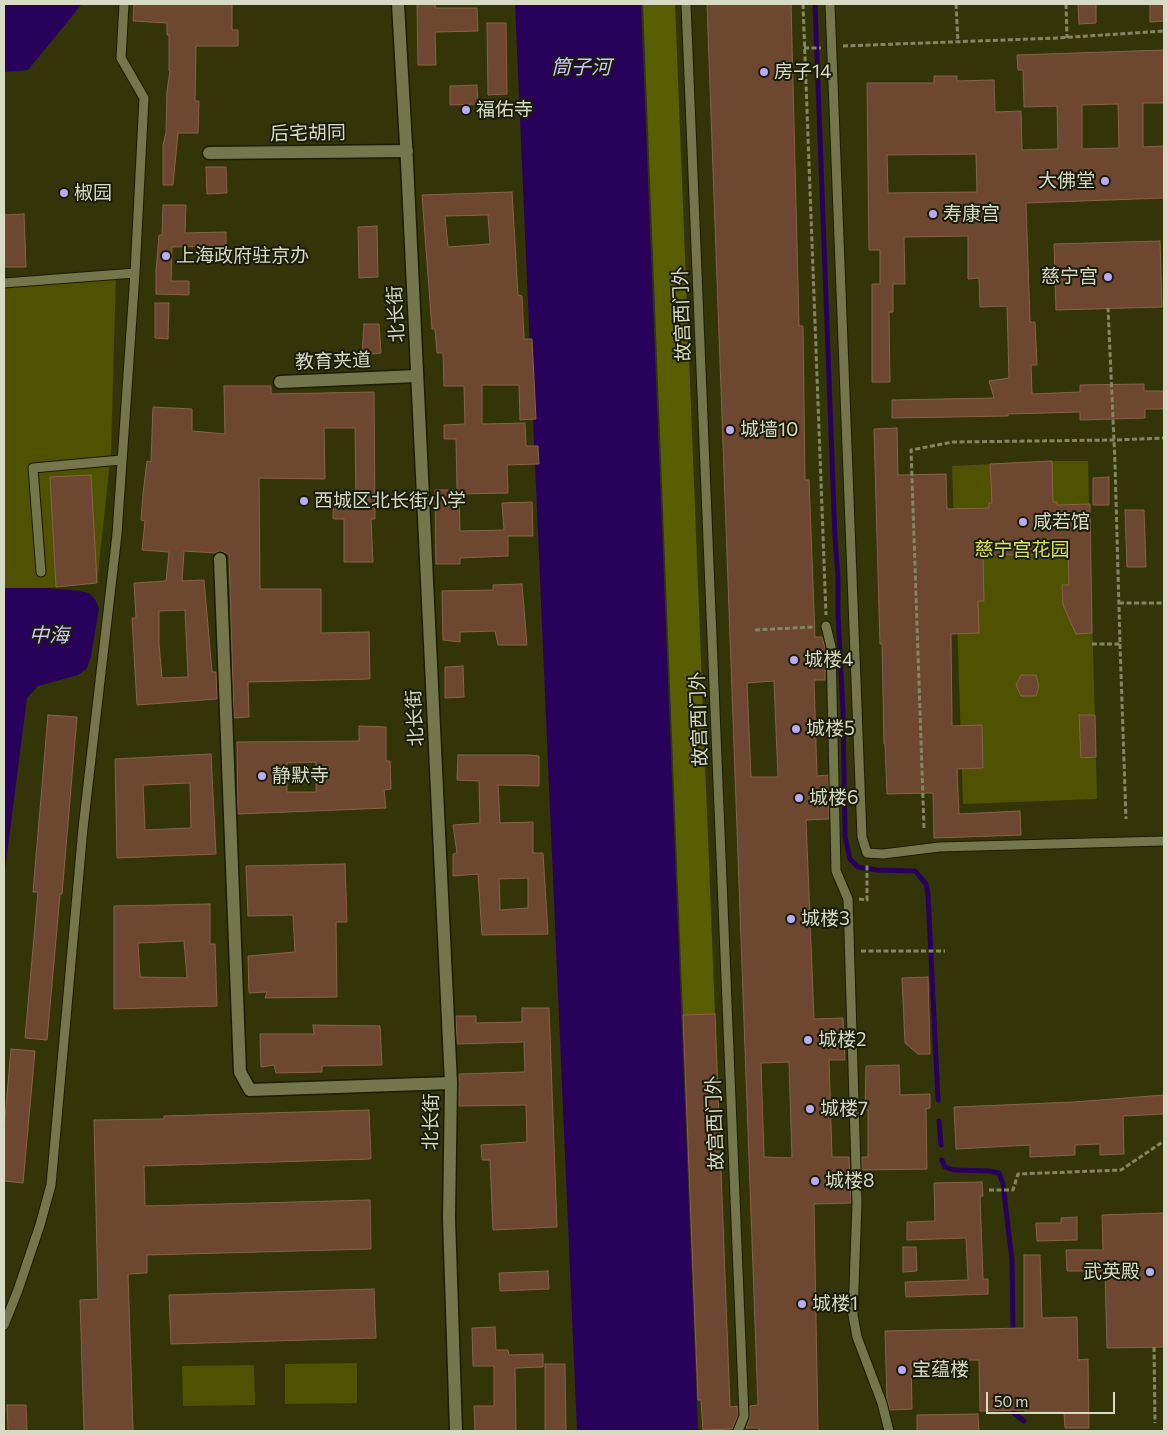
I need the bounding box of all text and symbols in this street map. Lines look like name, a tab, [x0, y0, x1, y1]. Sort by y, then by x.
water label: 筒子河	[551, 55, 611, 79]
place label: 房子14	[774, 61, 832, 83]
marker: 房子14	[758, 66, 770, 78]
place label: 福佑寺	[476, 99, 533, 121]
marker: 福佑寺	[460, 104, 472, 116]
street label: 后宅胡同	[270, 121, 346, 145]
place label: 大佛堂	[1038, 170, 1095, 192]
marker: 大佛堂	[1099, 175, 1111, 187]
place label: 椒园	[74, 182, 112, 204]
marker: 椒园	[58, 187, 70, 199]
place label: 寿康宫	[943, 203, 1000, 225]
marker: 寿康宫	[927, 208, 939, 220]
place label: 上海政府驻京办	[176, 245, 309, 267]
marker: 上海政府驻京办	[160, 250, 172, 262]
street label: 故宫西门外	[669, 266, 695, 362]
place label: 慈宁宫	[1041, 266, 1098, 288]
marker: 慈宁宫	[1102, 271, 1114, 283]
street label: 北长街	[383, 285, 409, 343]
street label: 教育夹道	[295, 348, 371, 374]
place label: 城墙10	[740, 419, 799, 441]
marker: 城墙10	[724, 424, 736, 436]
place label: 西城区北长街小学	[314, 490, 466, 512]
marker: 西城区北长街小学	[298, 495, 310, 507]
place label: 咸若馆	[1033, 511, 1090, 533]
marker: 咸若馆	[1017, 516, 1029, 528]
park label: 慈宁宫花园	[975, 539, 1069, 561]
water label: 中海	[29, 623, 69, 647]
place label: 城楼4	[804, 649, 853, 671]
marker: 城楼4	[788, 654, 800, 666]
street label: 故宫西门外	[686, 671, 712, 767]
street label: 北长街	[402, 689, 428, 747]
place label: 城楼5	[806, 718, 855, 740]
marker: 城楼5	[790, 723, 802, 735]
place label: 静默寺	[272, 765, 329, 787]
marker: 静默寺	[256, 770, 268, 782]
place label: 城楼6	[809, 787, 859, 809]
marker: 城楼6	[793, 792, 805, 804]
place label: 城楼3	[801, 908, 850, 930]
marker: 城楼3	[785, 913, 797, 925]
place label: 城楼2	[818, 1029, 867, 1051]
marker: 城楼2	[802, 1034, 814, 1046]
street label: 故宫西门外	[702, 1075, 728, 1171]
street label: 北长街	[419, 1093, 443, 1151]
place label: 城楼7	[820, 1098, 868, 1120]
marker: 城楼7	[804, 1103, 816, 1115]
place label: 城楼8	[825, 1170, 875, 1192]
marker: 城楼8	[809, 1175, 821, 1187]
place label: 武英殿	[1083, 1261, 1140, 1283]
marker: 武英殿	[1144, 1266, 1156, 1278]
place label: 城楼1	[812, 1293, 858, 1315]
marker: 城楼1	[796, 1298, 808, 1310]
place label: 宝蕴楼	[912, 1359, 969, 1381]
marker: 宝蕴楼	[896, 1364, 908, 1376]
scale bar	[988, 1382, 1117, 1414]
text: 50 m	[994, 1392, 1028, 1410]

